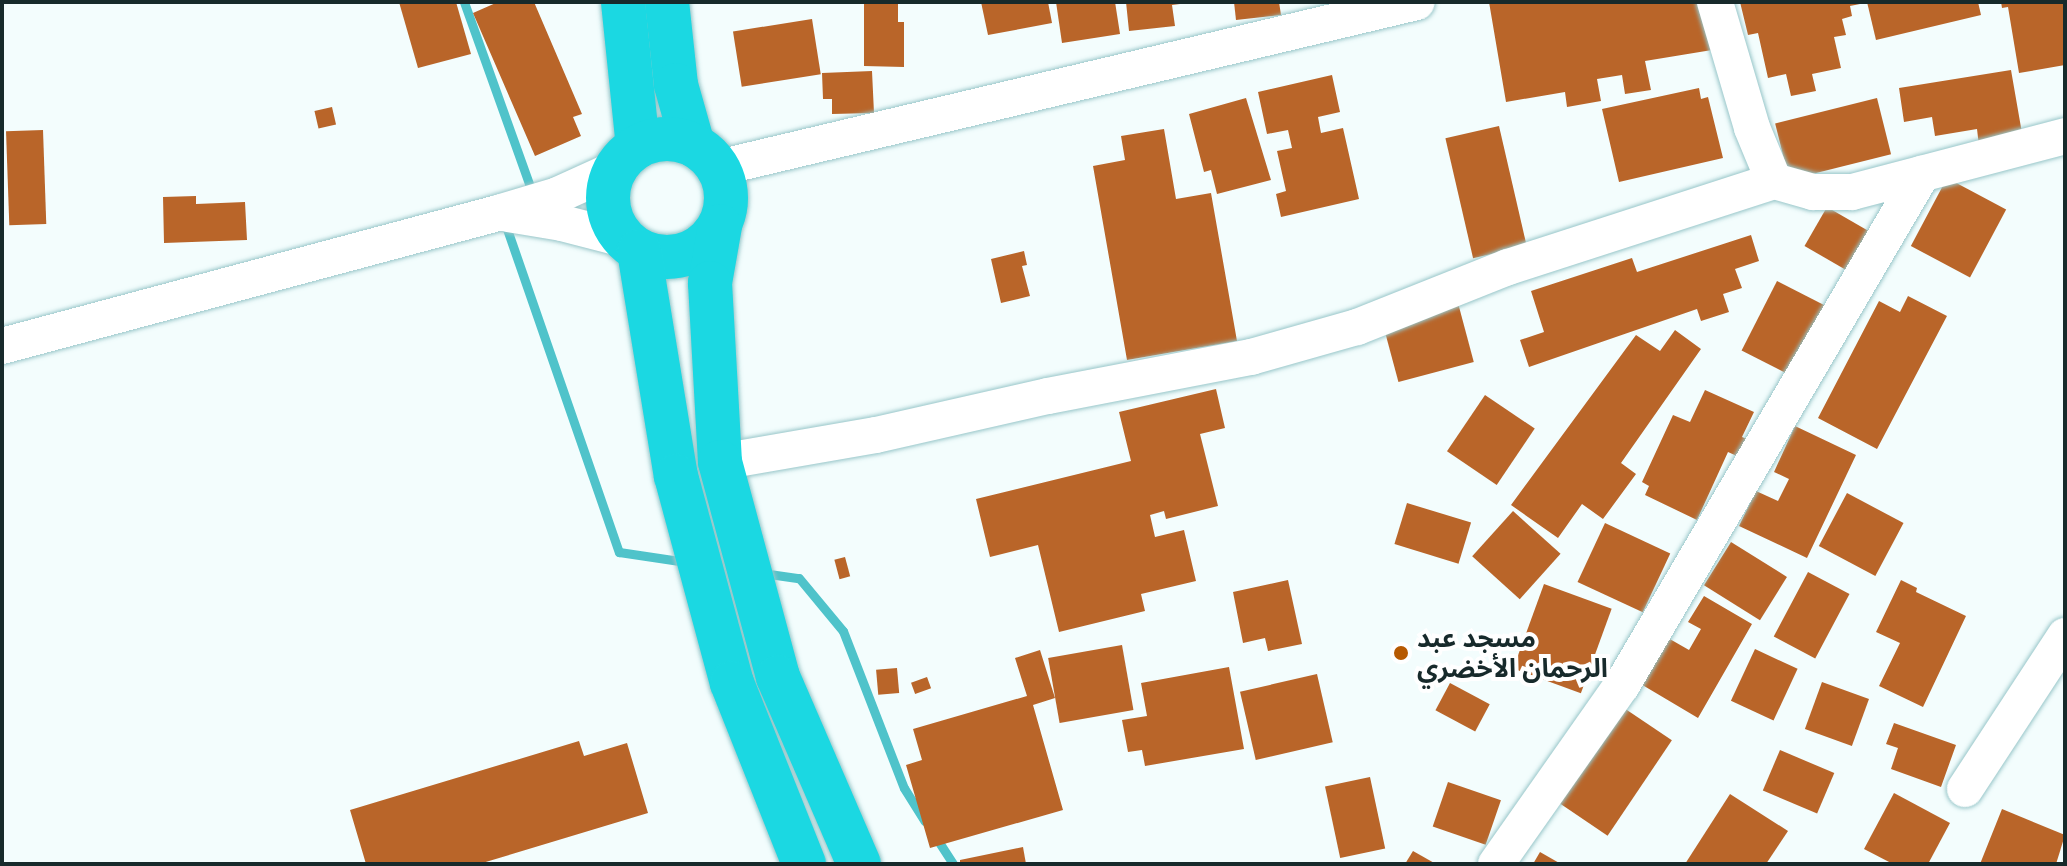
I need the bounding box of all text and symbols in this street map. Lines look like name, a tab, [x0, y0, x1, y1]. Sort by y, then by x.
place label: مسجد عبد الرحمان الأخضري	[1417, 622, 1608, 684]
marker: مسجد عبد الرحمان الأخضري	[1392, 644, 1410, 662]

